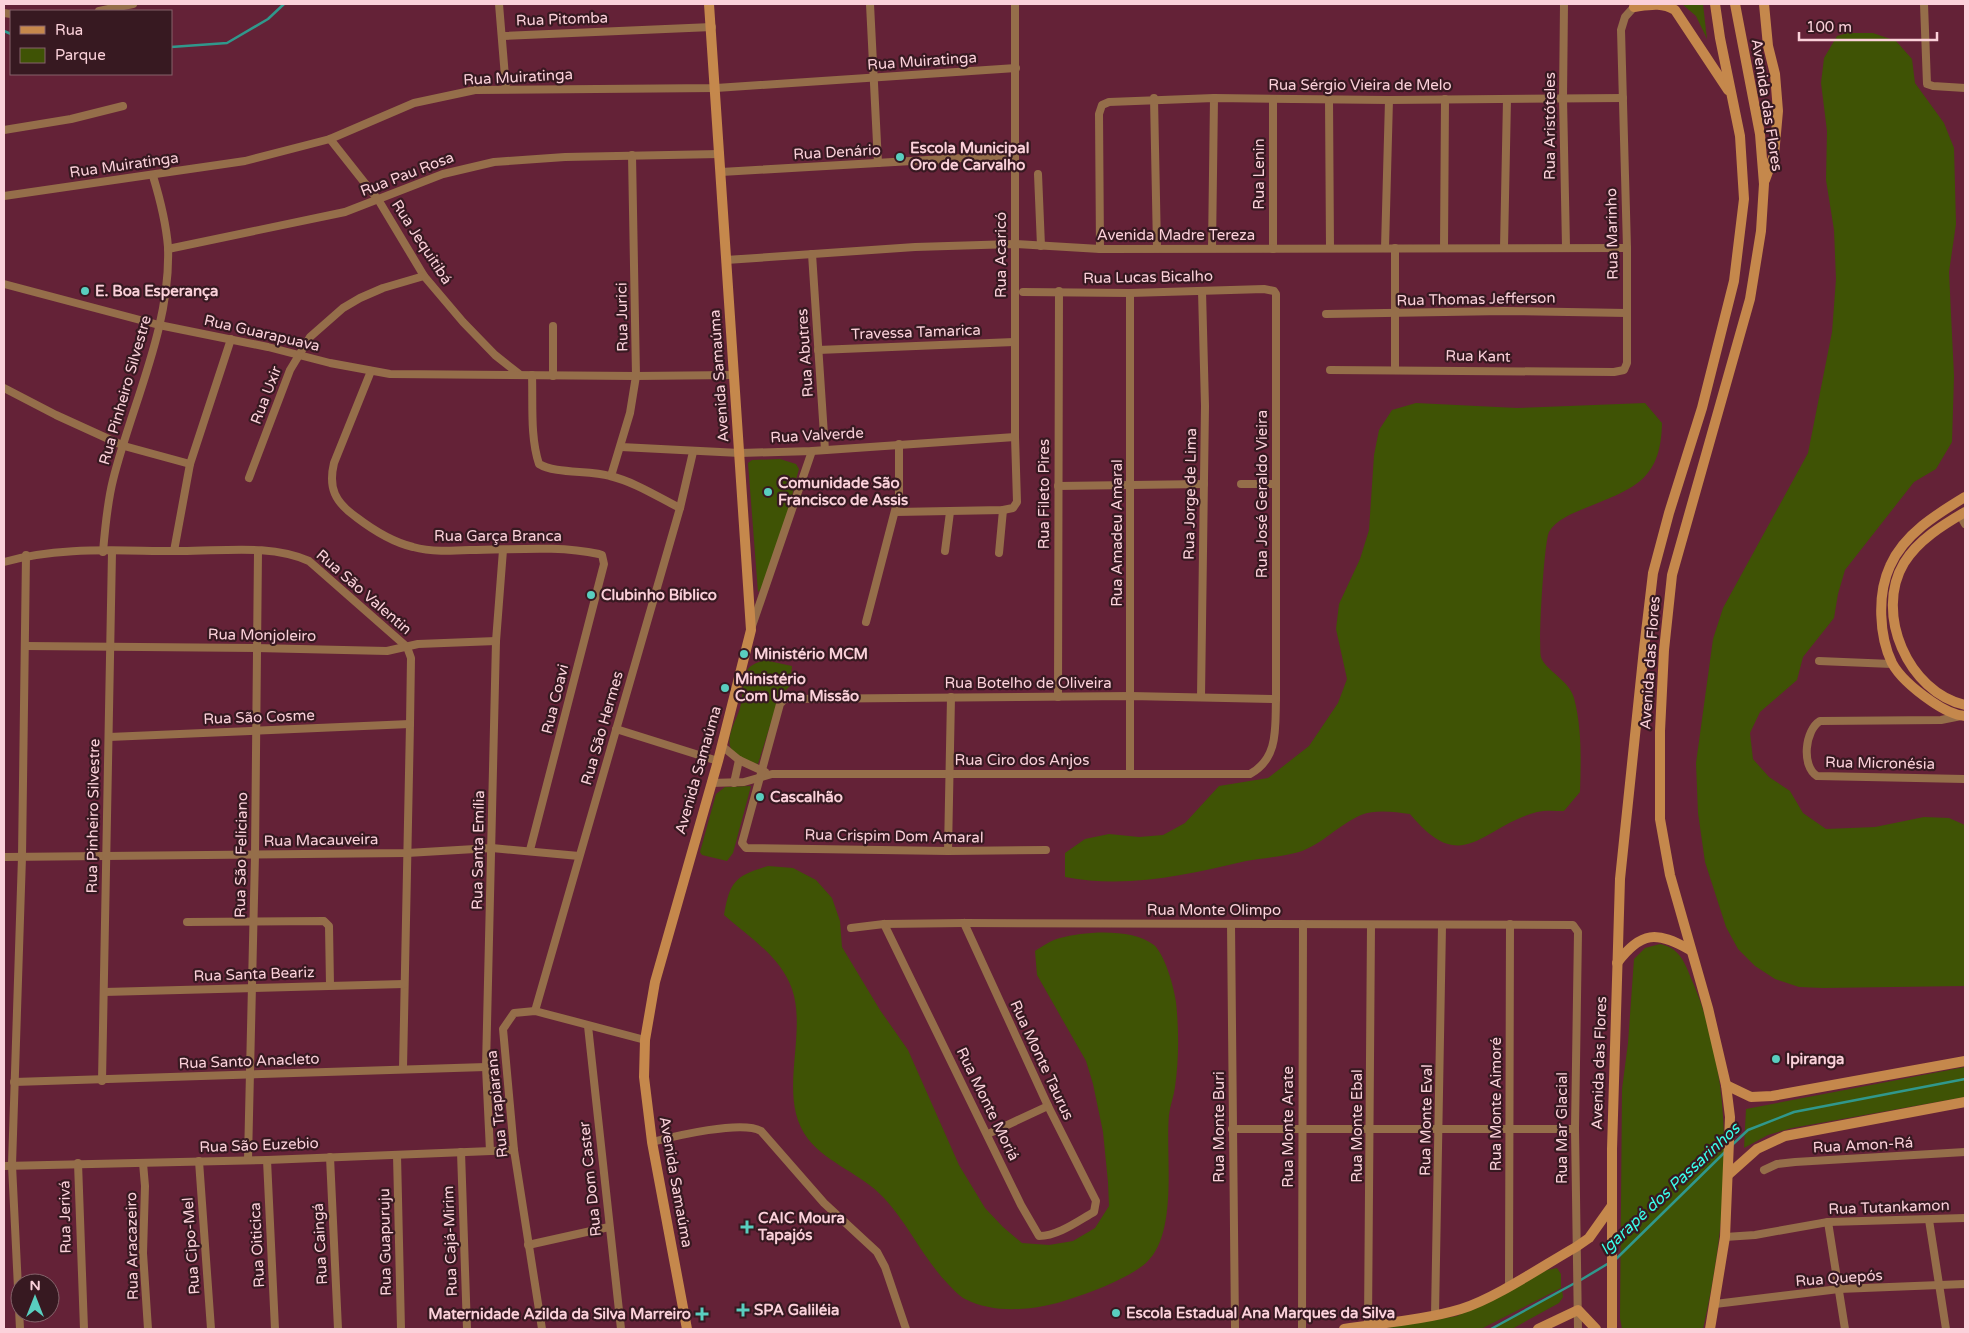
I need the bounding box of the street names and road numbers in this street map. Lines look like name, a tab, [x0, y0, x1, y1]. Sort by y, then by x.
street label: Rua Pitomba	[516, 8, 608, 30]
street label: Avenida das Flores	[1748, 38, 1786, 172]
street label: Rua Muiratinga	[867, 48, 977, 74]
street label: Rua Muiratinga	[463, 65, 573, 89]
street label: Rua Aristóteles	[1541, 72, 1559, 180]
street label: Rua Sérgio Vieira de Melo	[1268, 76, 1452, 94]
street label: Rua Lenin	[1250, 138, 1268, 210]
street label: Rua Denário	[793, 141, 881, 163]
street label: Rua Muiratinga	[68, 148, 180, 182]
street label: Rua Pau Rosa	[358, 148, 456, 200]
street label: Rua Marinho	[1602, 188, 1622, 280]
street label: Rua Jequitibá	[388, 196, 456, 288]
street label: Rua Acaricó	[992, 212, 1010, 298]
street label: Avenida Madre Tereza	[1097, 226, 1255, 244]
street label: Rua Lucas Bicalho	[1083, 267, 1213, 287]
street label: Rua Jurici	[612, 282, 632, 352]
street label: Rua Thomas Jefferson	[1396, 289, 1556, 309]
street label: Rua Abutres	[793, 308, 817, 398]
street label: Avenida Samaúma	[705, 309, 733, 443]
street label: Rua Guarapuava	[202, 311, 322, 355]
street label: Rua Pinheiro Silvestre	[95, 313, 155, 467]
street label: Travessa Tamarica	[851, 321, 981, 343]
street label: Rua Kant	[1445, 346, 1511, 366]
street label: Rua Uxir	[247, 363, 285, 427]
street label: Rua José Geraldo Vieira	[1253, 410, 1271, 578]
street label: Rua Valverde	[770, 424, 864, 446]
street label: Rua Jorge de Lima	[1180, 428, 1200, 560]
street label: Rua Fileto Pires	[1035, 439, 1053, 549]
street label: Rua Amadeu Amaral	[1108, 459, 1126, 607]
street label: Rua Garça Branca	[434, 527, 562, 545]
street label: Rua São Valentin	[313, 546, 415, 638]
street label: Avenida das Flores	[1636, 596, 1664, 730]
street label: Rua Monjoleiro	[208, 625, 316, 645]
street label: Rua Coavi	[538, 662, 572, 736]
street label: Rua São Hermes	[577, 669, 627, 787]
street label: Rua Botelho de Oliveira	[944, 674, 1112, 692]
street label: Avenida Samaúma	[671, 704, 725, 836]
street label: Rua São Cosme	[203, 706, 315, 728]
street label: Rua Pinheiro Silvestre	[83, 739, 103, 893]
street label: Rua Ciro dos Anjos	[955, 751, 1089, 769]
street label: Rua Micronésia	[1825, 753, 1935, 773]
street label: Rua Santa Emília	[468, 790, 488, 910]
street label: Rua São Feliciano	[231, 792, 251, 918]
street label: Rua Crispim Dom Amaral	[804, 825, 984, 847]
street label: Rua Macauveira	[263, 830, 379, 850]
street label: Rua Monte Olimpo	[1147, 901, 1281, 919]
street label: Rua Santa Beariz	[193, 963, 315, 985]
street label: Avenida das Flores	[1588, 996, 1610, 1130]
street label: Rua Monte Taurus	[1006, 997, 1078, 1123]
street label: Rua Monte Aimoré	[1487, 1037, 1505, 1171]
street label: Rua Monte Moriá	[953, 1044, 1023, 1164]
street label: Rua Trapiarana	[482, 1049, 512, 1159]
street label: Rua Santo Anacleto	[178, 1050, 320, 1072]
street label: Rua Monte Eval	[1416, 1064, 1436, 1176]
street label: Rua Monte Arate	[1279, 1066, 1297, 1188]
street label: Rua Monte Ebal	[1348, 1069, 1366, 1183]
street label: Rua Monte Buri	[1210, 1071, 1228, 1183]
street label: Rua Mar Glacial	[1553, 1072, 1571, 1184]
street label: Avenida Samaúma	[656, 1115, 696, 1249]
street label: Rua Dom Caster	[575, 1120, 605, 1238]
street label: Rua Amon-Rá	[1812, 1133, 1914, 1157]
street label: Rua São Euzebio	[199, 1134, 319, 1156]
street label: Rua Jerivá	[55, 1180, 75, 1254]
street label: Rua Cajá-Mirim	[439, 1185, 461, 1297]
street label: Rua Guapuruju	[375, 1188, 395, 1296]
street label: Rua Aracazeiro	[122, 1192, 142, 1300]
street label: Rua Tutankamon	[1828, 1196, 1950, 1218]
street label: Rua Cipo-Mel	[179, 1197, 203, 1295]
street label: Rua Oiticica	[246, 1202, 268, 1288]
street label: Rua Caingá	[309, 1203, 331, 1285]
street label: Rua Quepós	[1795, 1266, 1883, 1290]

